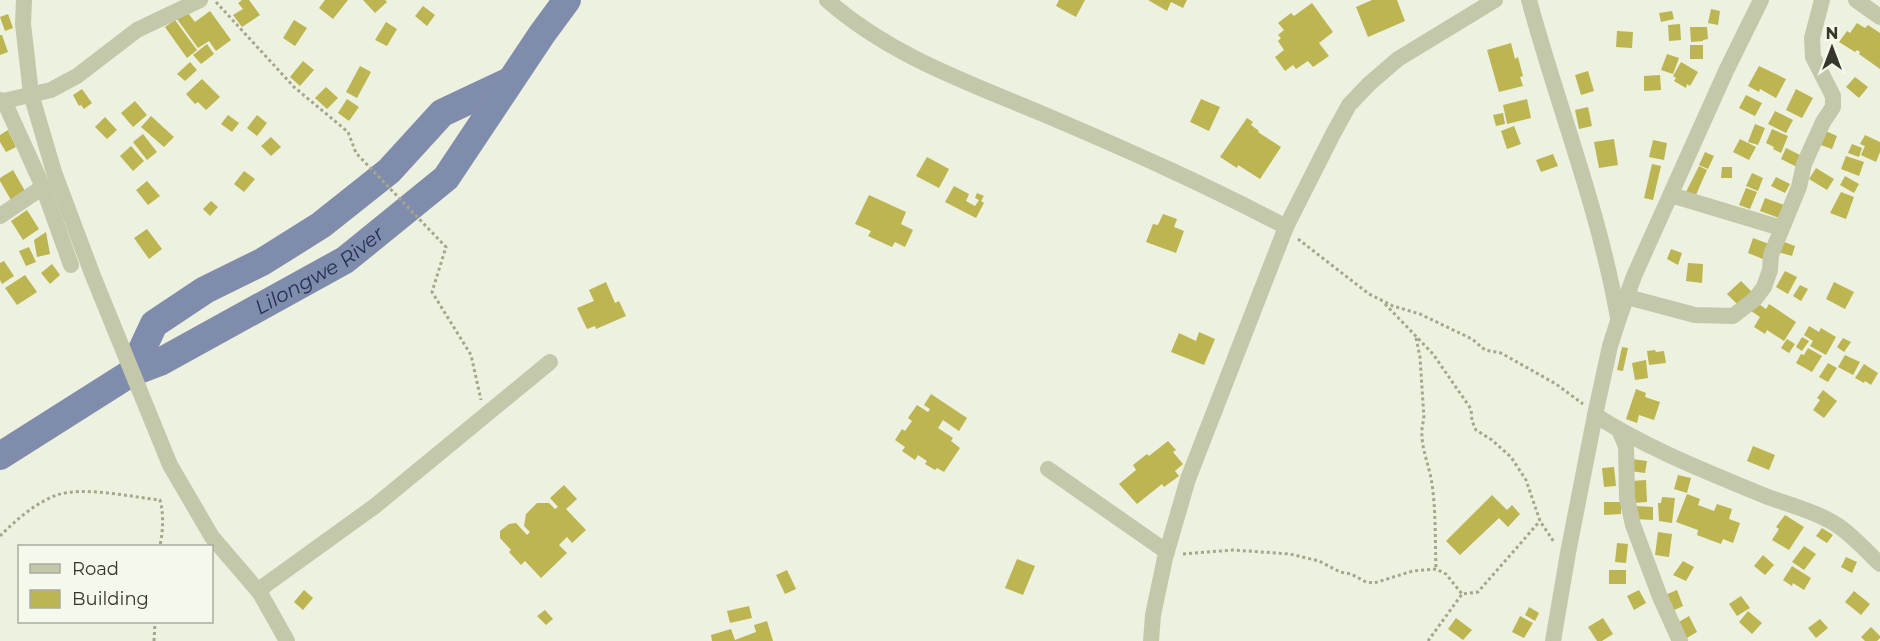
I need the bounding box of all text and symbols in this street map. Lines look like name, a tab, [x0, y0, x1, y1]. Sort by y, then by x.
north arrow	[1802, 18, 1862, 78]
text: N	[1826, 24, 1838, 43]
water label: Lilongwe River	[251, 221, 389, 319]
legend	[18, 545, 213, 623]
text: Road	[72, 558, 119, 580]
text: Building	[72, 588, 149, 610]

